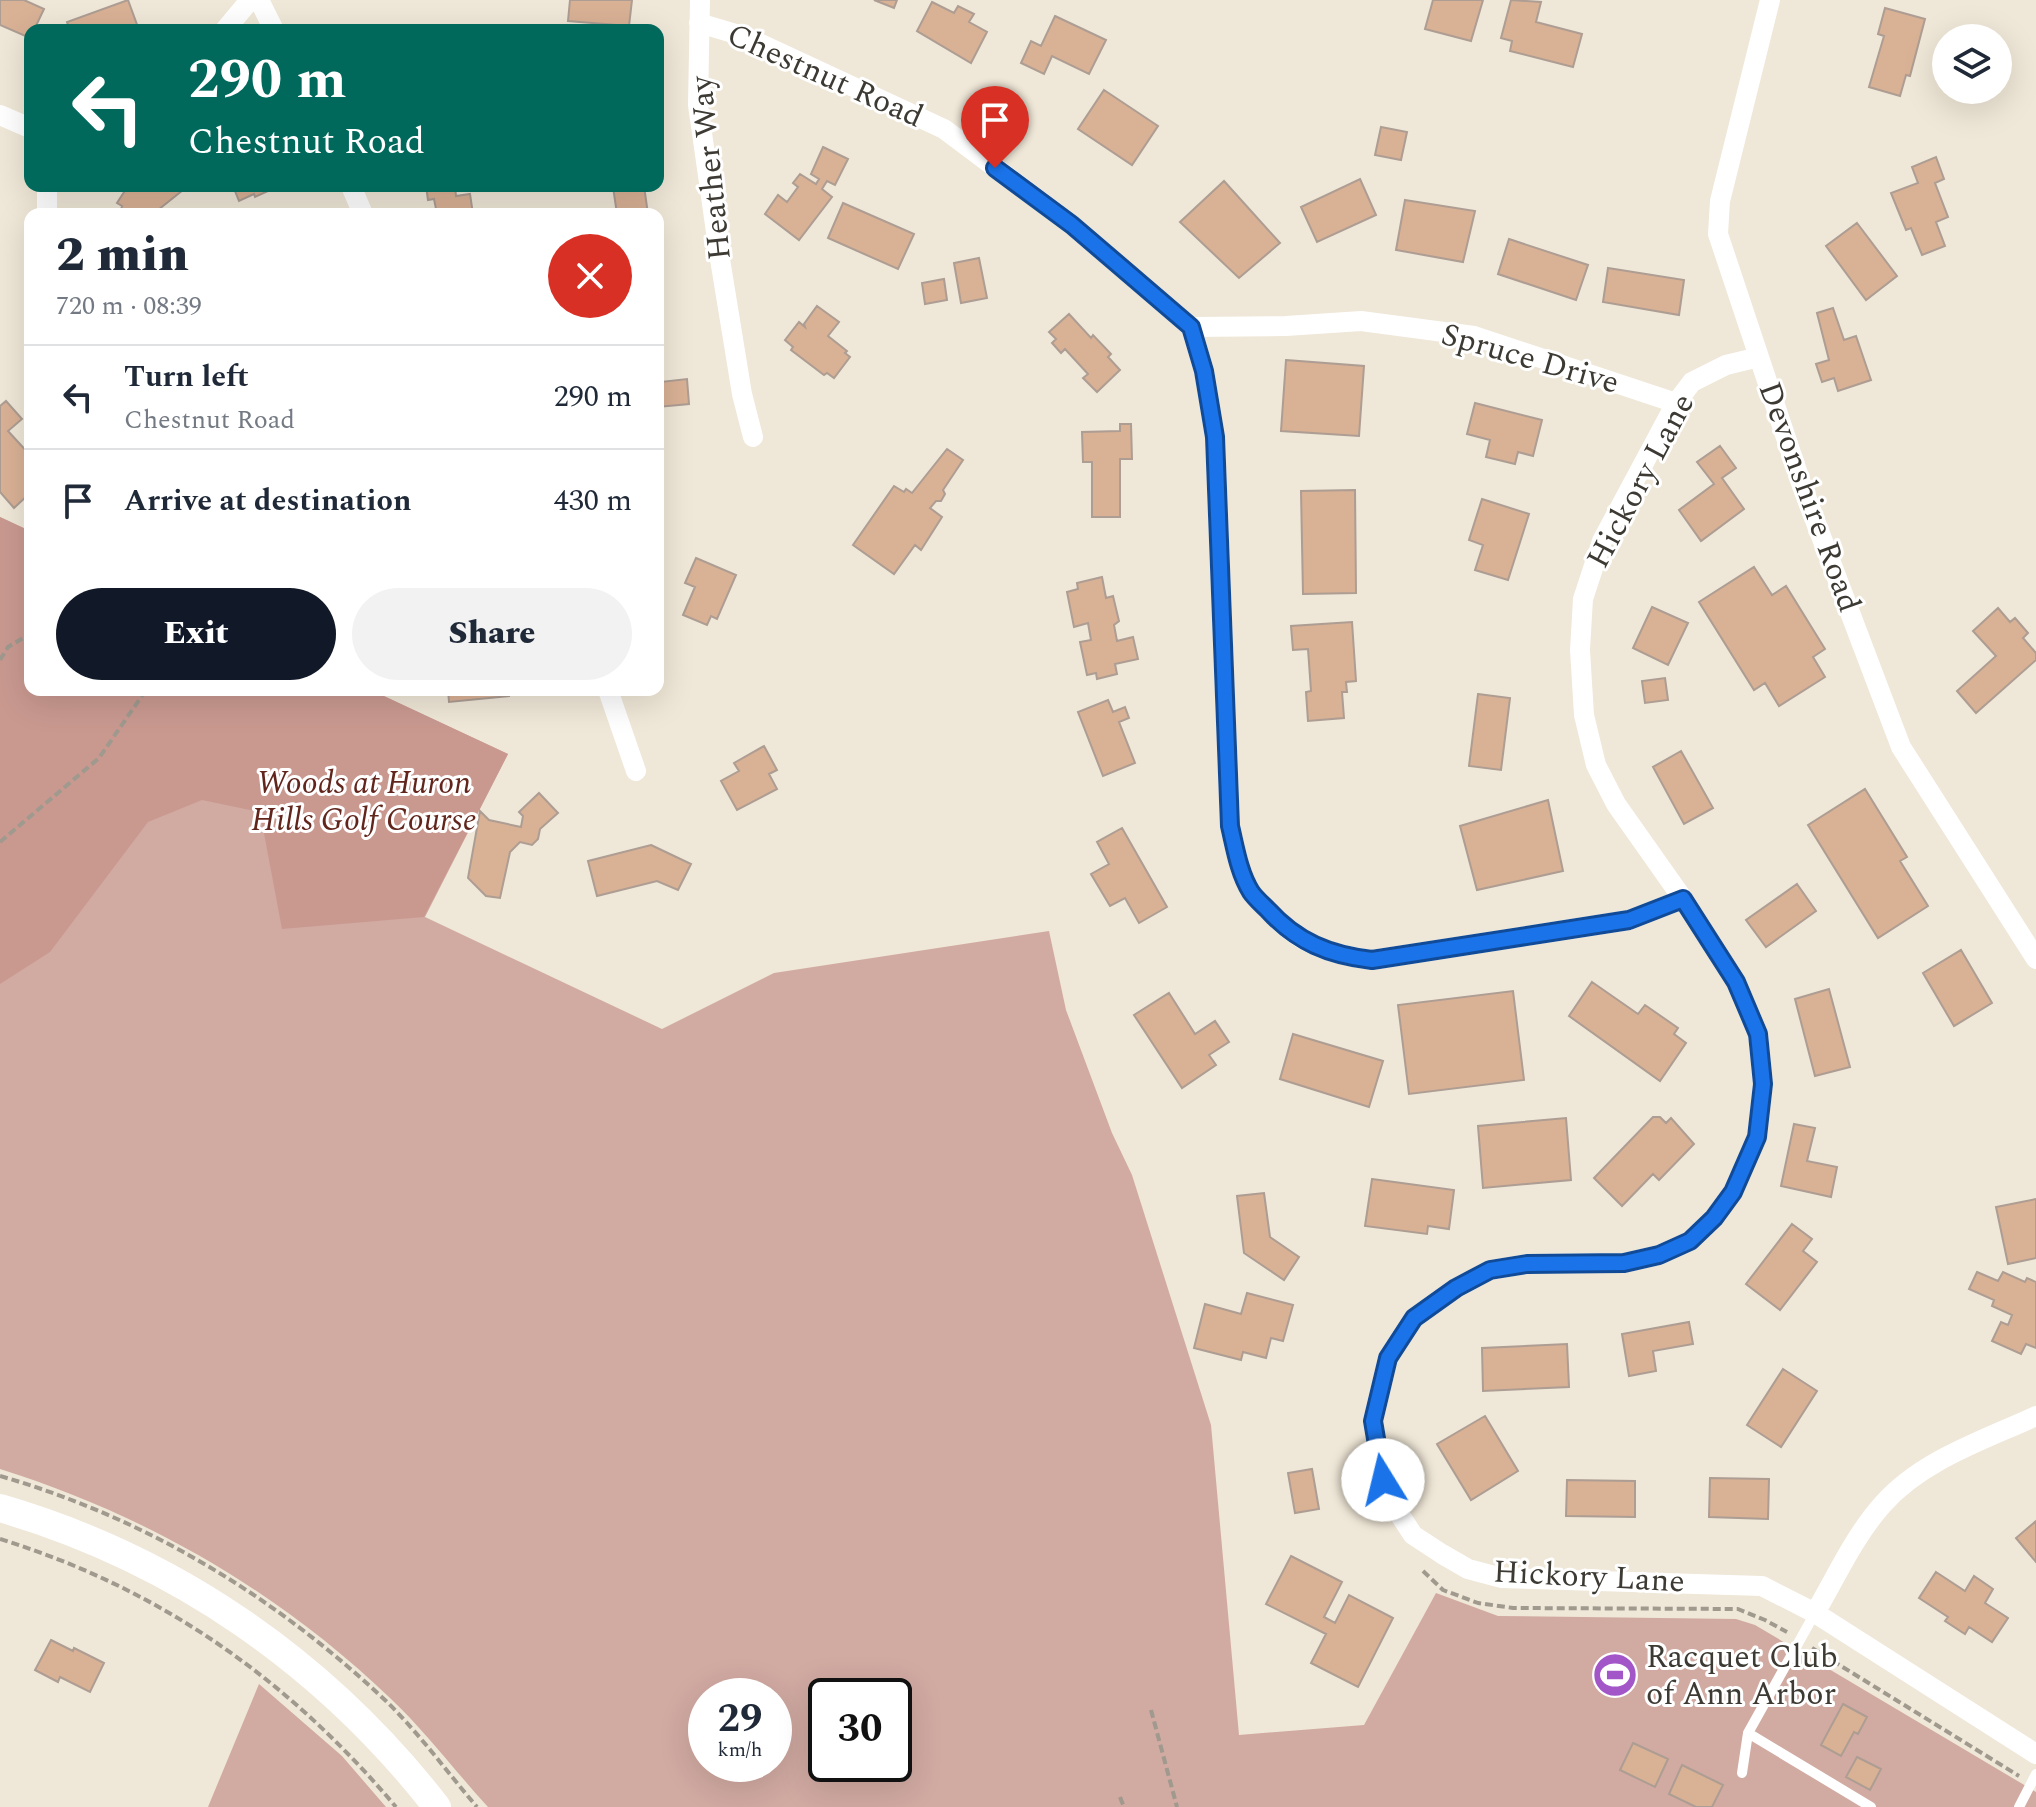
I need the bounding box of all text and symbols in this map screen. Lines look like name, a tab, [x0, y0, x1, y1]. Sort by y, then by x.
street label: Chestnut Road	[719, 11, 931, 141]
map controls	[1932, 24, 2012, 104]
button: layers	[1932, 24, 2012, 104]
text: 290 m	[188, 38, 347, 123]
icon: left	[56, 56, 160, 160]
street label: Heather Way	[677, 72, 745, 263]
pin	[961, 86, 1029, 168]
icon: arrive	[973, 98, 1017, 142]
text: Chestnut Road	[188, 115, 425, 170]
text: 2 min	[56, 219, 189, 292]
button: close	[548, 234, 632, 318]
text: 720 m · 08:39	[56, 286, 202, 326]
street label: Spruce Drive	[1435, 310, 1625, 408]
text: Turn left	[124, 354, 249, 400]
text: 290 m	[554, 374, 632, 420]
icon: left	[56, 375, 100, 419]
street label: Devonshire Road	[1745, 375, 1873, 619]
street label: Hickory Lane	[1574, 385, 1708, 577]
text: Chestnut Road	[124, 400, 295, 440]
text: Arrive at destination	[124, 478, 411, 524]
text: 430 m	[554, 478, 632, 524]
icon: arrive	[56, 479, 100, 523]
button: Exit	[56, 588, 336, 680]
button: Share	[352, 588, 632, 680]
park label: Woods at Huron Hills Golf Course	[251, 759, 477, 845]
position arrow	[1341, 1438, 1425, 1522]
street label: Hickory Lane	[1492, 1548, 1686, 1606]
place label: Racquet Club of Ann Arbor	[1646, 1633, 1838, 1719]
sports icon: Racquet Club of Ann Arbor	[1591, 1651, 1639, 1699]
speed limit sign: 30	[808, 1678, 912, 1782]
text: 29	[718, 1689, 762, 1750]
text: km/h	[718, 1735, 763, 1765]

